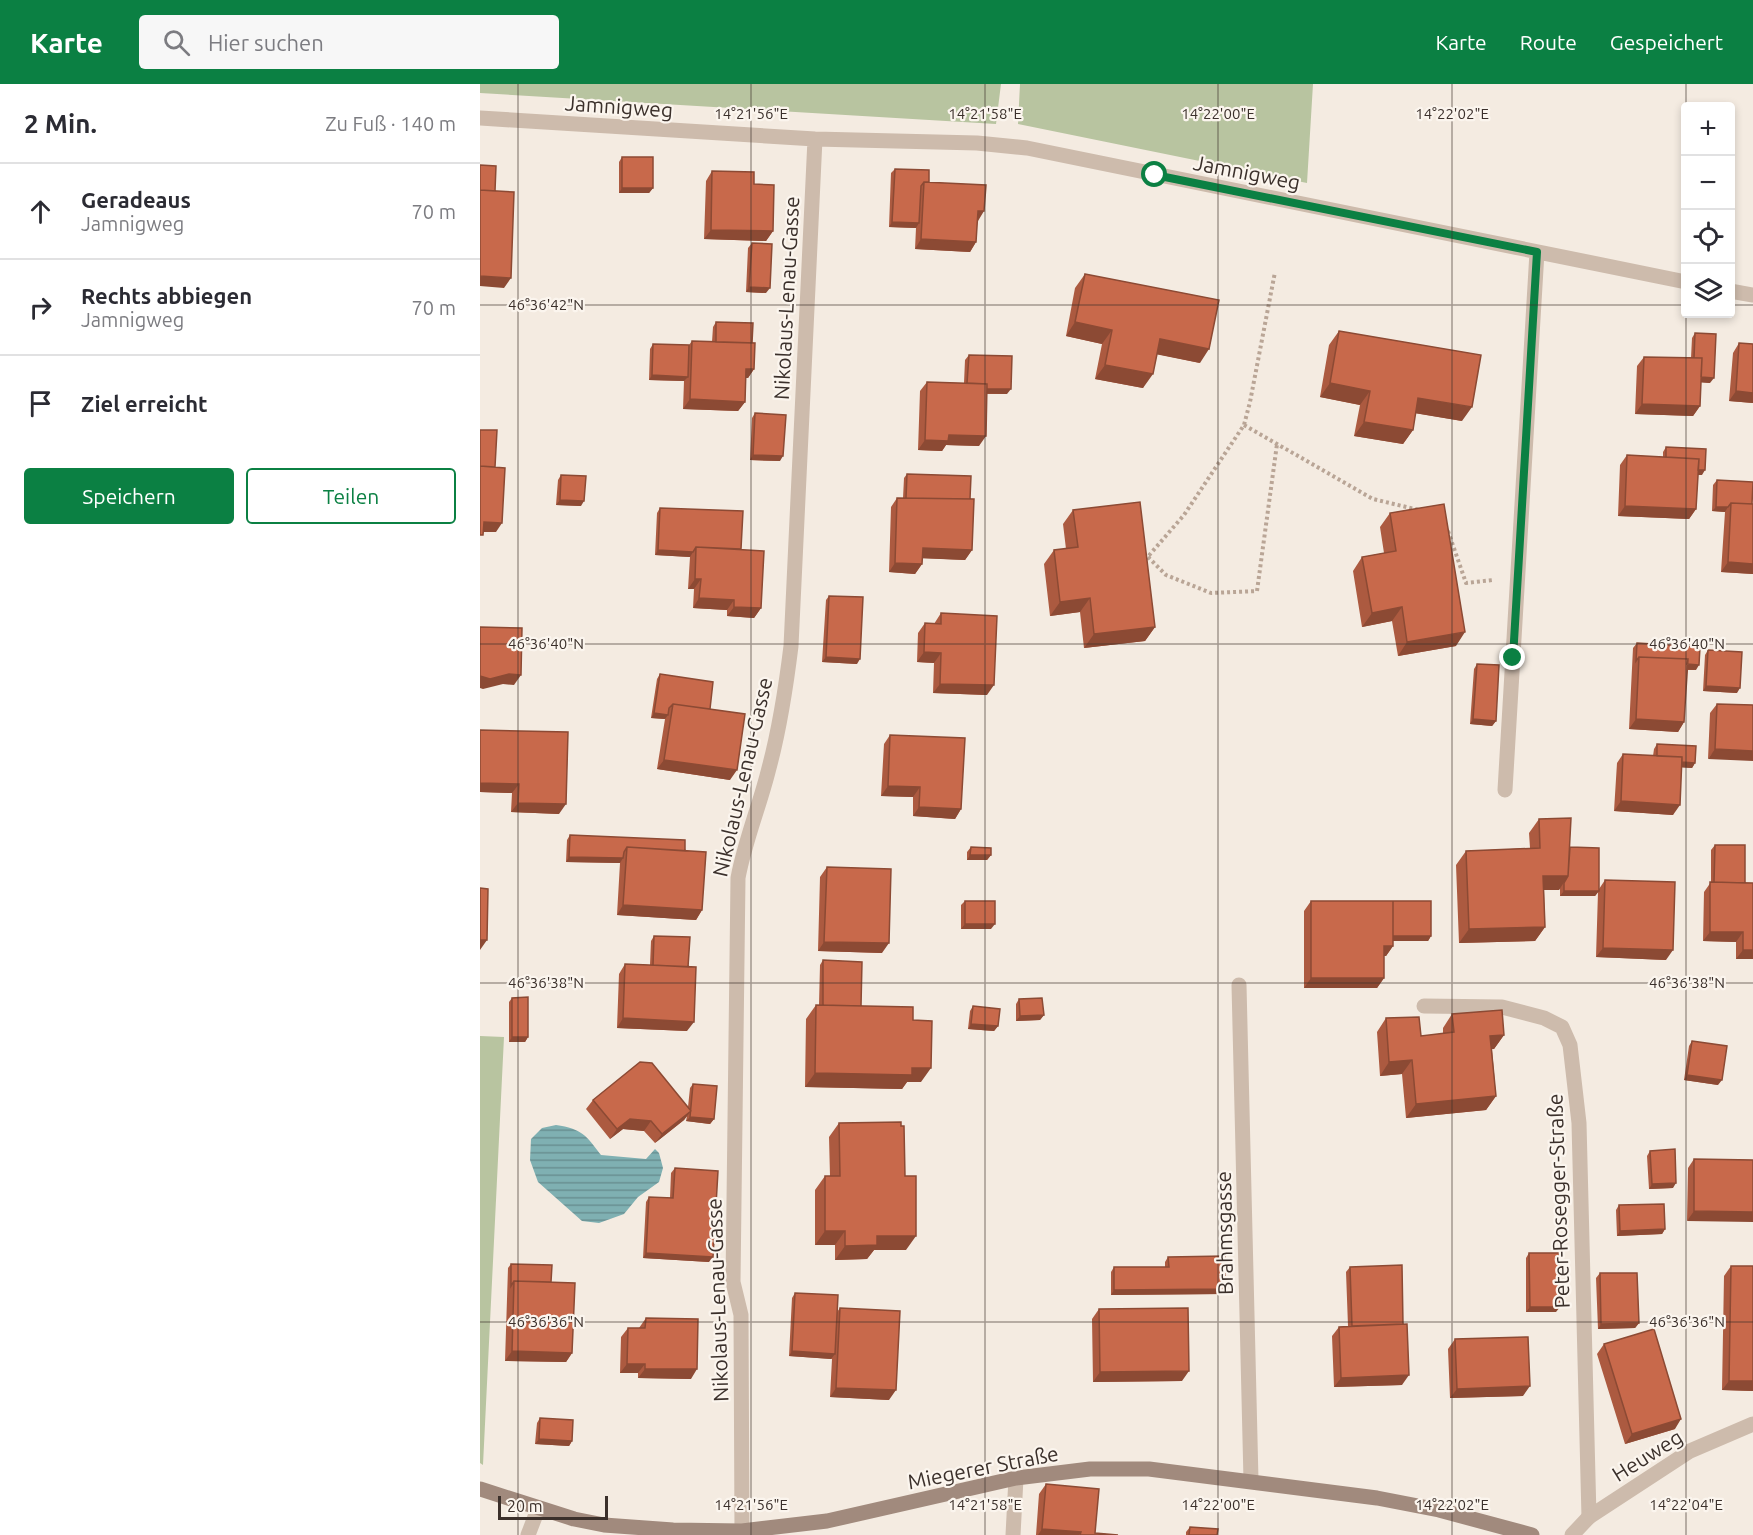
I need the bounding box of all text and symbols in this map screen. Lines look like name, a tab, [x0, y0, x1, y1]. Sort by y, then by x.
search box	[139, 15, 559, 69]
icon: search	[160, 26, 193, 59]
text: Karte	[30, 27, 103, 58]
text: Hier suchen	[208, 30, 324, 55]
text: Karte	[1435, 30, 1487, 54]
text: Route	[1520, 30, 1577, 54]
text: Gespeichert	[1610, 30, 1723, 54]
street label: Jamnigweg	[564, 90, 674, 122]
map controls	[1681, 102, 1735, 318]
button: +	[1681, 102, 1735, 156]
text: 14°21'56"E	[714, 105, 788, 122]
text: 14°21'58"E	[948, 105, 1022, 122]
text: 14°22'00"E	[1181, 105, 1255, 122]
text: 14°22'02"E	[1415, 105, 1489, 122]
text: 2 Min.	[24, 109, 97, 138]
text: Zu Fuß · 140 m	[325, 112, 456, 135]
street label: Jamnigweg	[1192, 150, 1302, 194]
button: −	[1681, 156, 1735, 210]
route start	[1141, 161, 1167, 187]
text: Geradeaus	[81, 187, 191, 212]
icon: ahead	[24, 195, 57, 228]
street label: Nikolaus-Lenau-Gasse	[769, 196, 803, 400]
text: 70 m	[412, 200, 456, 223]
button: locate	[1681, 210, 1735, 264]
text: Jamnigweg	[81, 212, 184, 235]
button: layers	[1681, 264, 1735, 318]
text: Rechts abbiegen	[81, 283, 252, 308]
icon: right	[24, 291, 57, 324]
text: 70 m	[412, 296, 456, 319]
text: 46°36'42"N	[508, 296, 584, 313]
text: Jamnigweg	[81, 308, 184, 331]
icon: arrive	[24, 387, 57, 420]
text: Ziel erreicht	[81, 391, 208, 416]
button: Speichern	[24, 468, 234, 524]
button: Teilen	[246, 468, 456, 524]
text: 46°36'40"N	[508, 635, 584, 652]
text: 46°36'40"N	[1649, 635, 1725, 652]
route end	[1499, 644, 1525, 670]
street label: Nikolaus-Lenau-Gasse	[707, 675, 777, 879]
text: 46°36'38"N	[508, 974, 584, 991]
text: 46°36'38"N	[1649, 974, 1725, 991]
street label: Peter-Rosegger-Straße	[1542, 1093, 1574, 1309]
street label: Brahmsgasse	[1211, 1171, 1237, 1295]
street label: Nikolaus-Lenau-Gasse	[701, 1198, 733, 1402]
text: 46°36'36"N	[508, 1313, 584, 1330]
text: 46°36'36"N	[1649, 1313, 1725, 1330]
street label: Heuweg	[1608, 1424, 1686, 1486]
street label: Miegerer Straße	[906, 1441, 1060, 1493]
scale bar	[498, 1493, 608, 1520]
text: 14°21'56"E	[714, 1496, 788, 1513]
text: 14°21'58"E	[948, 1496, 1022, 1513]
text: 14°22'00"E	[1181, 1496, 1255, 1513]
text: 14°22'02"E	[1415, 1496, 1489, 1513]
text: 14°22'04"E	[1649, 1496, 1723, 1513]
text: 20 m	[507, 1497, 543, 1515]

